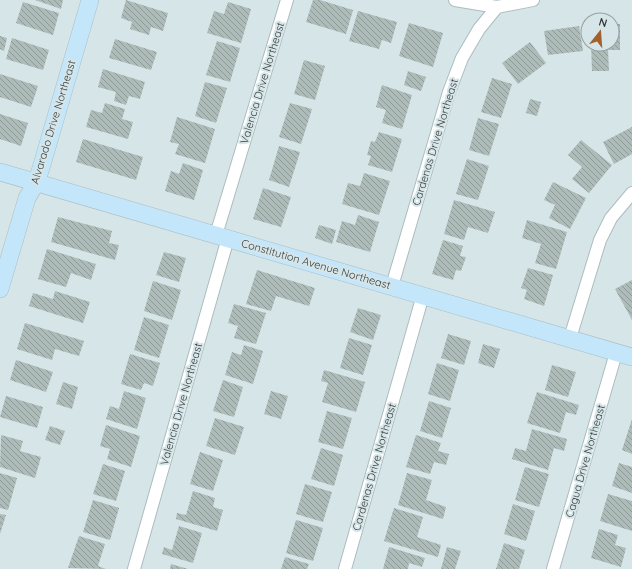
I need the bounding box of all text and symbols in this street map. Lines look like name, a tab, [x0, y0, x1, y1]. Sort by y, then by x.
north arrow	[580, 12, 620, 52]
text: N	[597, 15, 609, 30]
street label: Valencia Drive Northeast	[237, 20, 287, 146]
street label: Alvarado Drive Northeast	[27, 58, 79, 186]
street label: Cardenas Drive Northeast	[409, 77, 461, 207]
street label: Constitution Avenue Northeast	[240, 236, 393, 292]
street label: Valencia Drive Northeast	[157, 341, 205, 467]
street label: Cardenas Drive Northeast	[349, 401, 399, 532]
street label: Cagua Drive Northeast	[562, 403, 608, 519]

